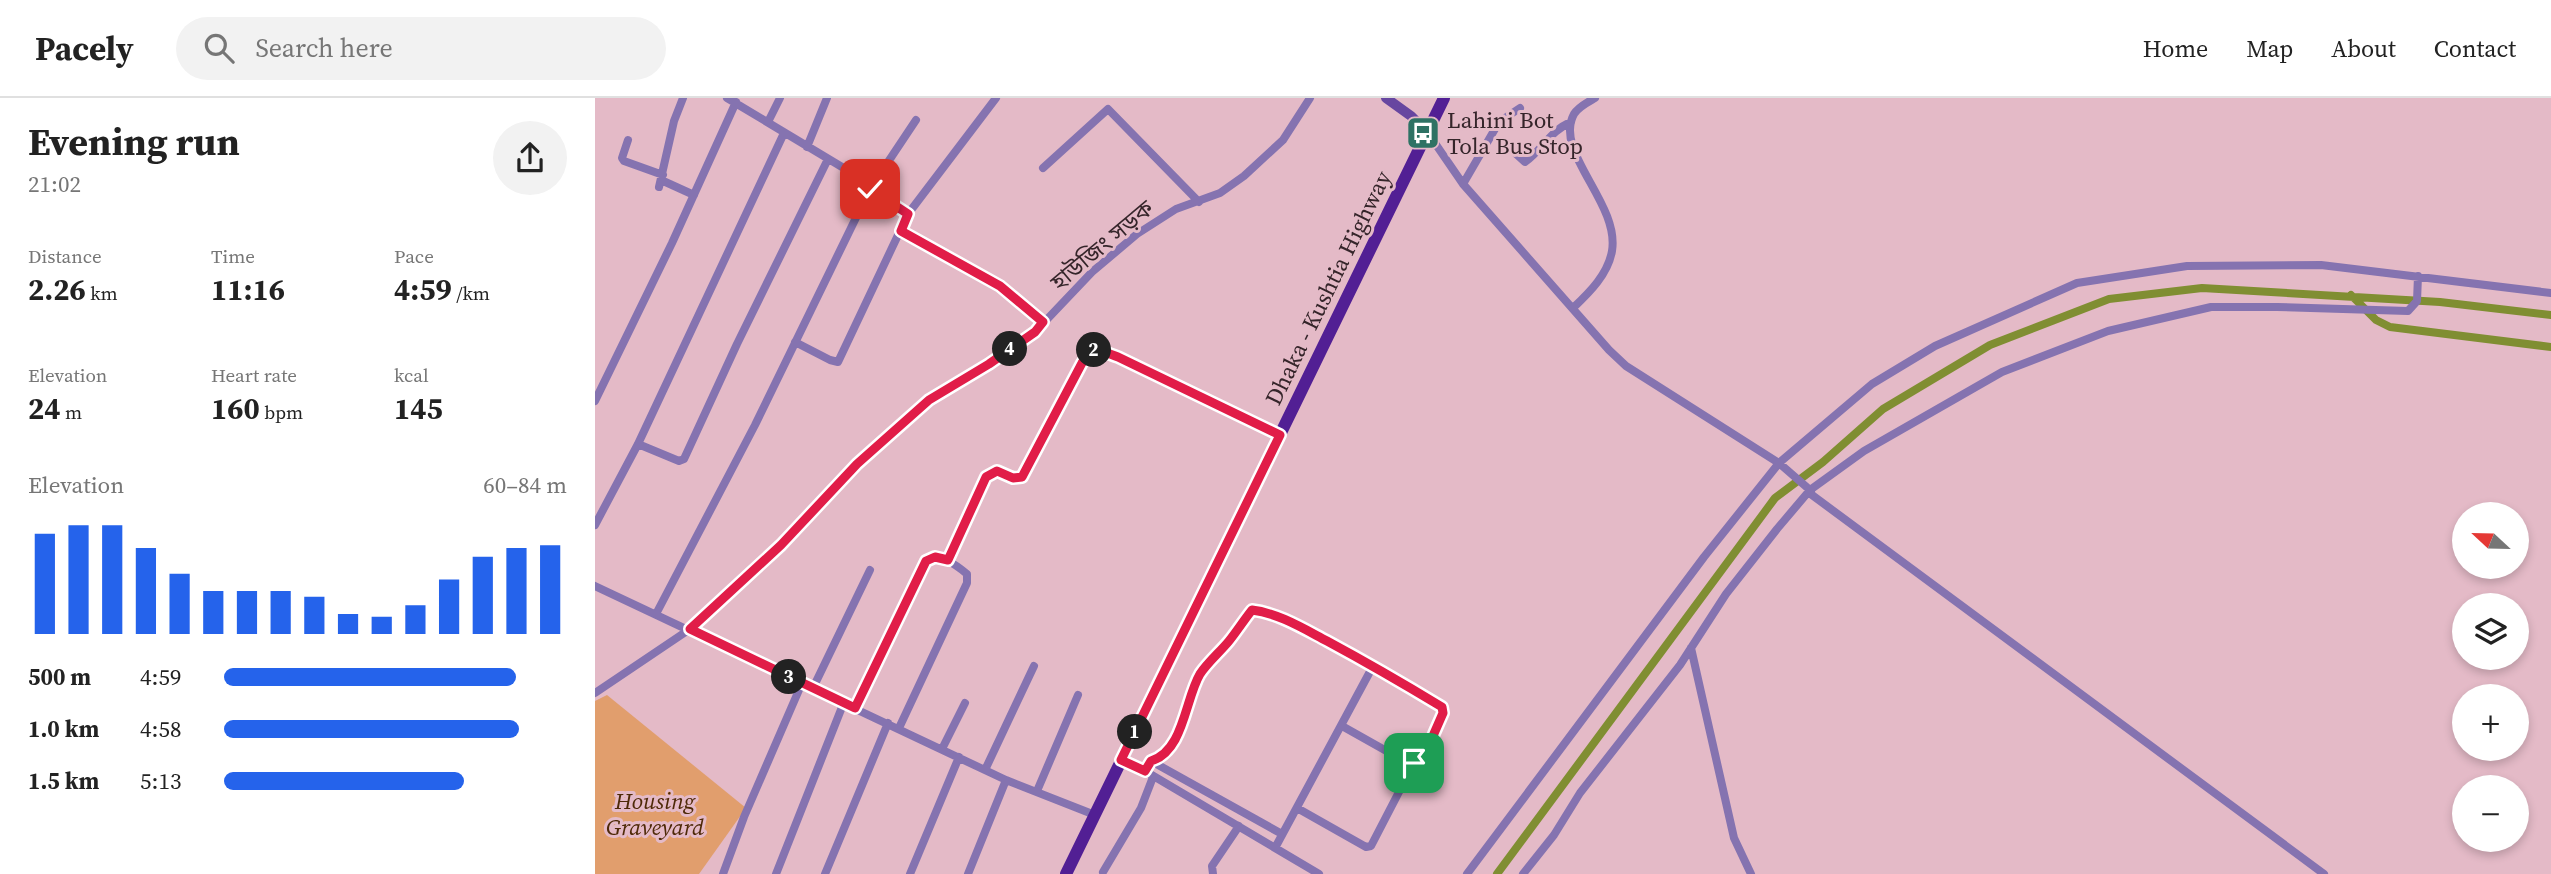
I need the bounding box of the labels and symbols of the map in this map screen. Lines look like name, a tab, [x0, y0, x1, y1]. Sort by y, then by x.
place label: Lahini Bot Tola Bus Stop	[1447, 104, 1583, 162]
bus stop icon: Lahini Bot Tola Bus Stop	[1404, 114, 1442, 152]
pin	[840, 159, 900, 219]
street label: Dhaka - Kushtia Highway	[1257, 165, 1399, 411]
street label: হাউজিং সড়ক	[1043, 192, 1161, 298]
pin: 4	[993, 331, 1027, 366]
pin: 2	[1077, 332, 1111, 368]
north arrow	[2452, 502, 2529, 579]
pin: 3	[771, 660, 807, 694]
pin: 1	[1117, 714, 1153, 750]
pin	[1384, 733, 1444, 793]
park label: Housing Graveyard	[606, 785, 704, 843]

